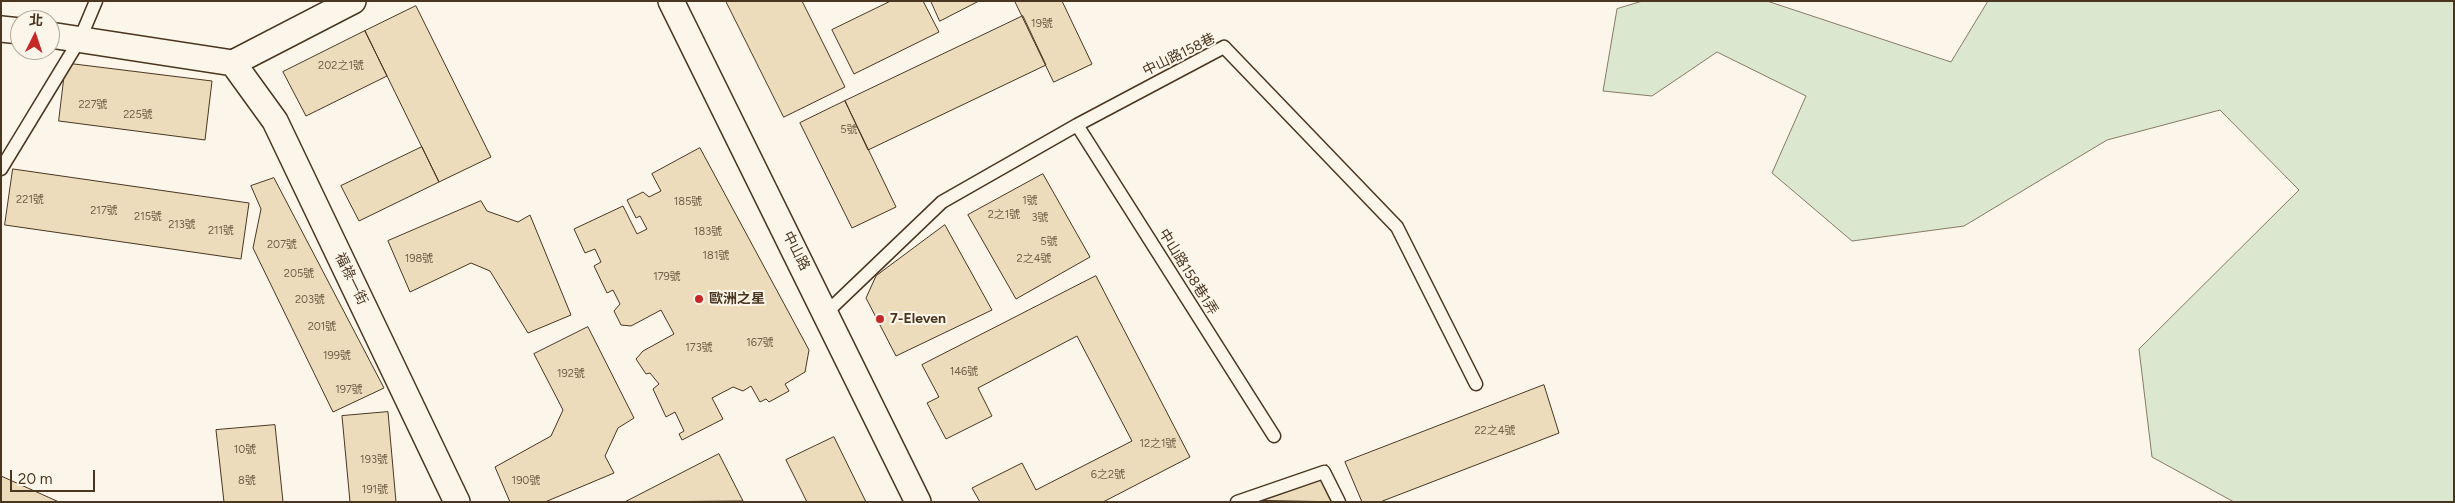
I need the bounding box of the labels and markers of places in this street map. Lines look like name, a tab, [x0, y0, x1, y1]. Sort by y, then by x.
place label: 歐洲之星	[709, 291, 765, 307]
marker: 歐洲之星	[693, 293, 705, 305]
place label: 7-Eleven	[890, 311, 946, 327]
marker: 7-Eleven	[874, 313, 886, 325]

